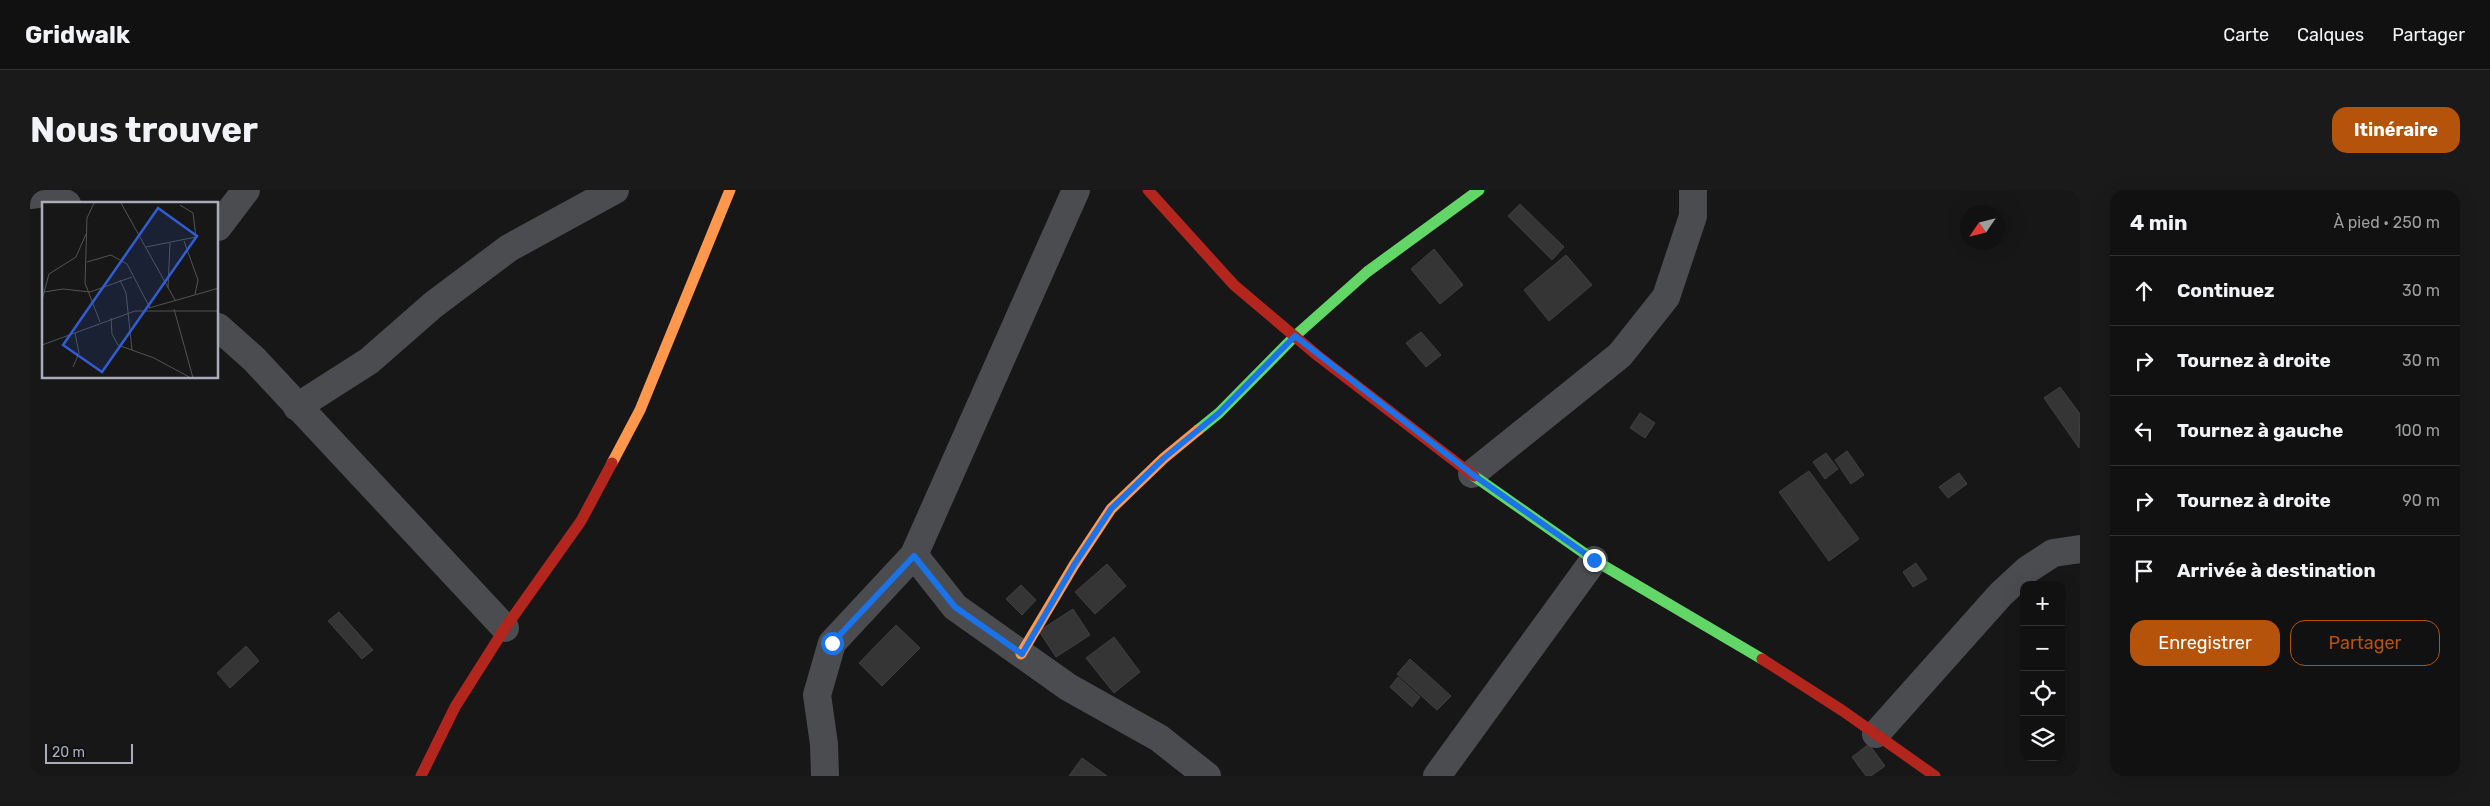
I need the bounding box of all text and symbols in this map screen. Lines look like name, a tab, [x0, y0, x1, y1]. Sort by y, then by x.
text: Gridwalk	[25, 21, 130, 49]
text: Carte	[2223, 24, 2269, 46]
text: Calques	[2297, 24, 2364, 46]
text: Partager	[2392, 24, 2465, 46]
button: Itinéraire	[2332, 107, 2460, 153]
text: Nous trouver	[30, 109, 258, 151]
inset map	[42, 202, 219, 379]
north arrow	[1960, 205, 2005, 250]
text: 4 min	[2130, 210, 2188, 235]
text: À pied · 250 m	[2334, 213, 2440, 232]
icon: ahead	[2130, 277, 2158, 305]
text: Continuez	[2177, 279, 2275, 302]
text: 30 m	[2402, 281, 2440, 300]
icon: right	[2130, 347, 2158, 375]
text: Tournez à droite	[2177, 349, 2331, 372]
text: 30 m	[2402, 351, 2440, 370]
icon: left	[2130, 417, 2158, 445]
text: Tournez à gauche	[2177, 419, 2343, 442]
text: 100 m	[2395, 421, 2440, 440]
icon: right	[2130, 487, 2158, 515]
text: Tournez à droite	[2177, 489, 2331, 512]
text: 90 m	[2402, 491, 2440, 510]
route end	[1583, 549, 1606, 572]
icon: arrive	[2130, 557, 2158, 585]
text: Arrivée à destination	[2177, 559, 2376, 582]
map controls	[2020, 581, 2065, 761]
button: +	[2020, 581, 2065, 626]
button: Enregistrer	[2130, 620, 2280, 666]
button: Partager	[2290, 620, 2440, 666]
button: −	[2020, 626, 2065, 671]
route start	[821, 632, 844, 655]
button: locate	[2020, 671, 2065, 716]
button: layers	[2020, 716, 2065, 761]
scale bar	[45, 741, 132, 764]
text: 20 m	[52, 744, 85, 761]

